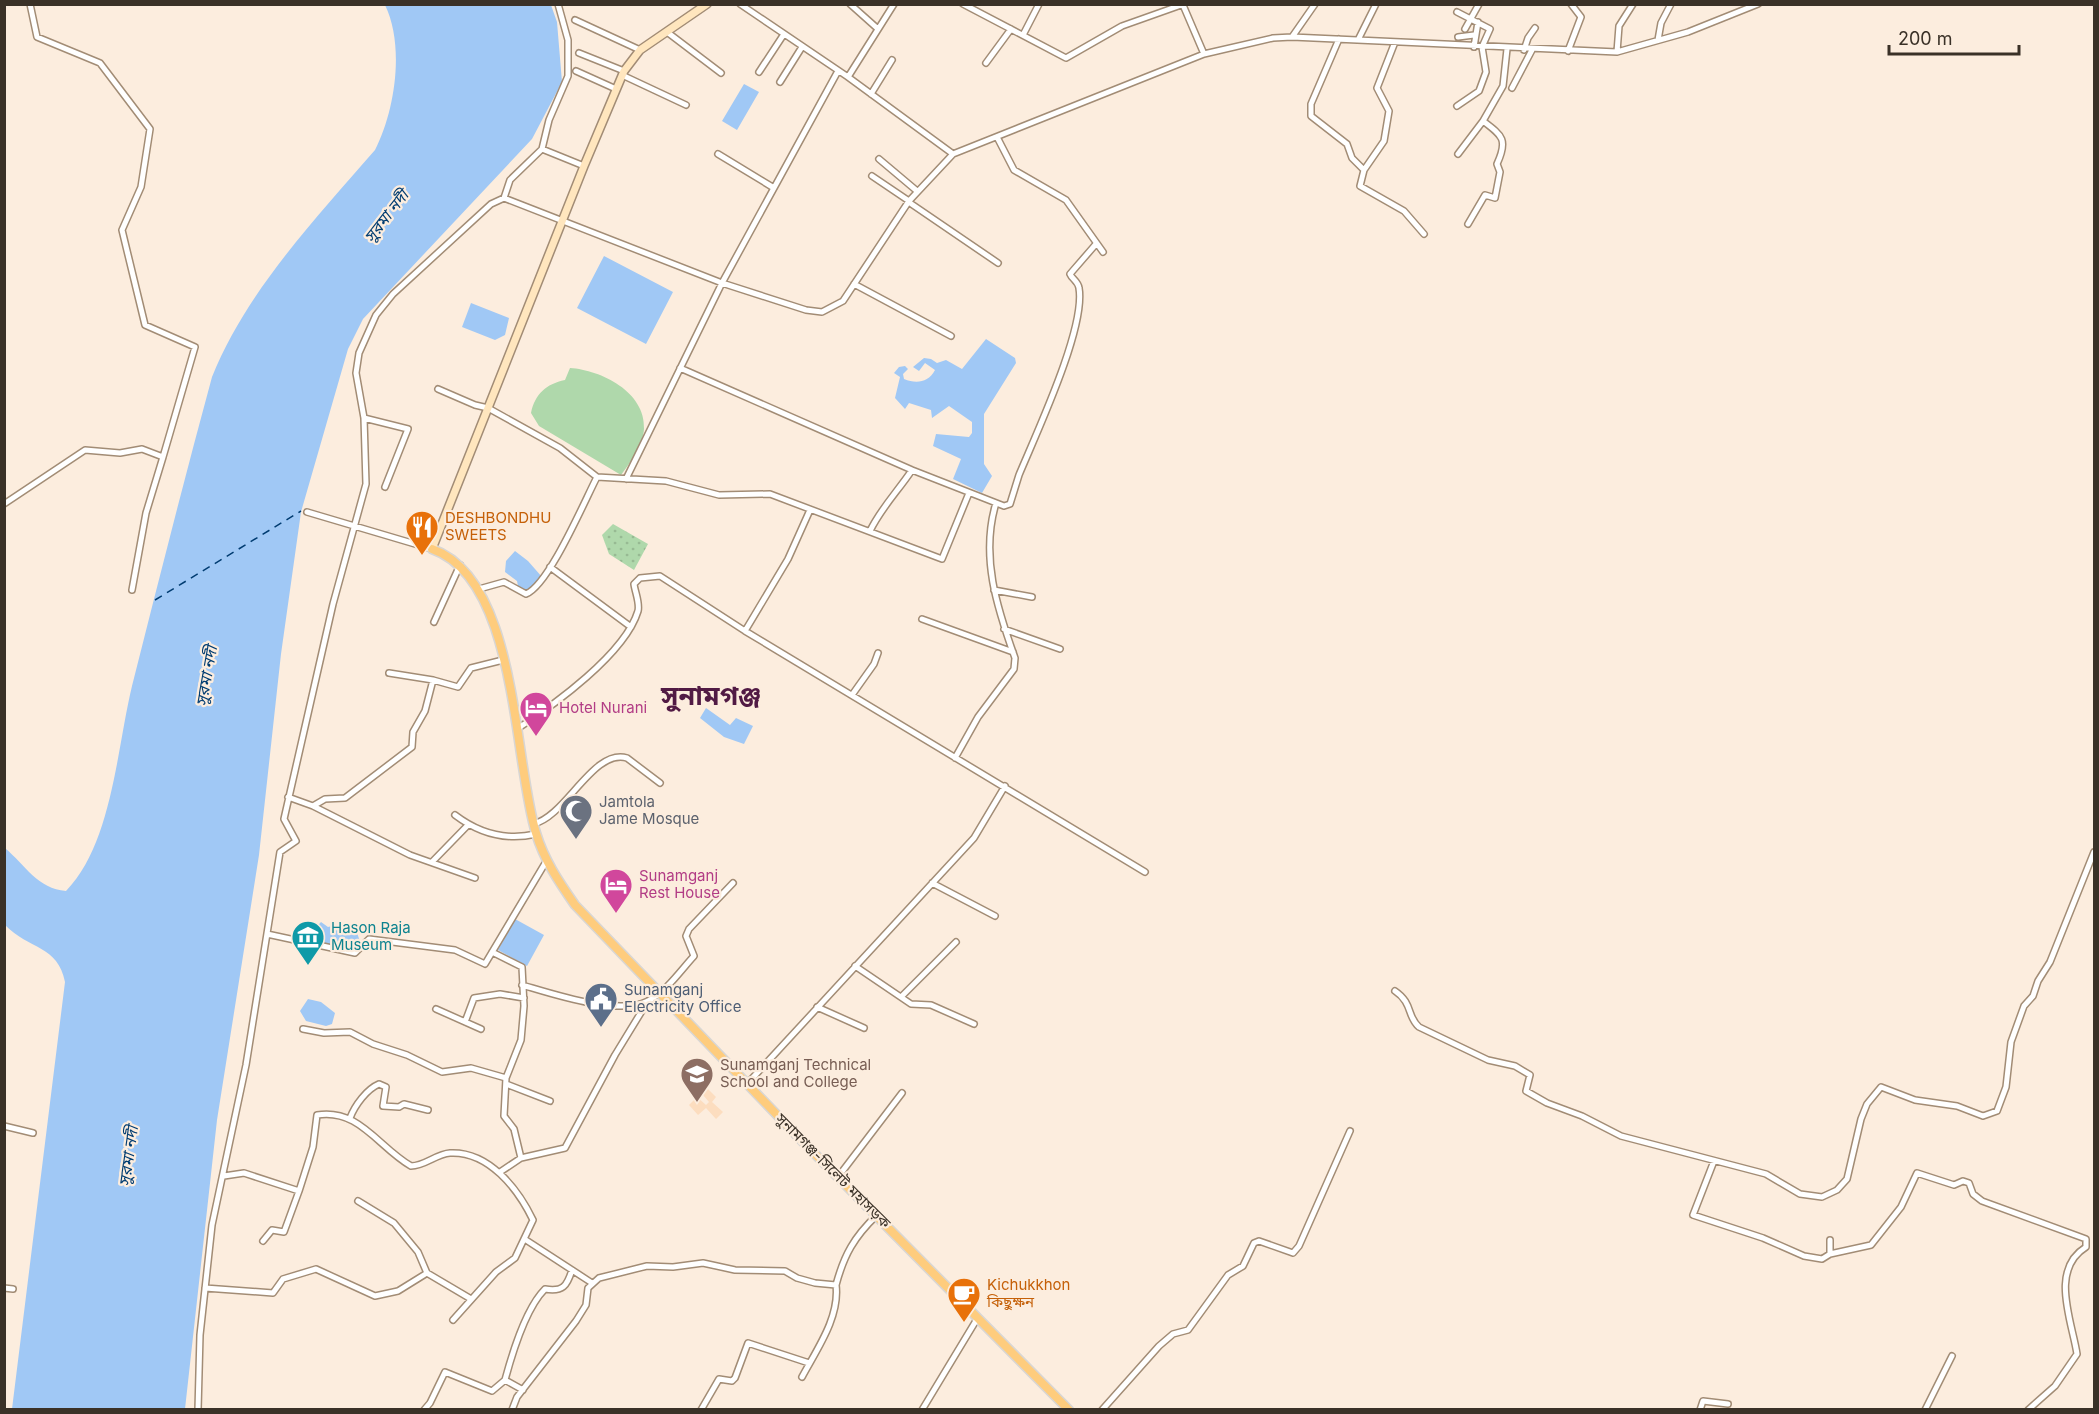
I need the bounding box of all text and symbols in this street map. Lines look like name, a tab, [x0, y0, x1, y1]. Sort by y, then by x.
scale bar	[1889, 18, 2020, 56]
text: 200 m	[1898, 28, 1953, 49]
water label: সুরমা নদী	[359, 184, 414, 246]
place label: DESHBONDHU SWEETS	[445, 508, 551, 544]
restaurant icon: DESHBONDHU SWEETS	[404, 509, 440, 556]
water label: সুরমা নদী	[191, 642, 222, 708]
district label: সুনামগঞ্জ	[660, 679, 761, 713]
hotel icon: Hotel Nurani	[518, 690, 554, 737]
place label: Hotel Nurani	[559, 698, 647, 717]
place label: Jamtola Jame Mosque	[599, 792, 699, 828]
mosque icon: Jamtola Jame Mosque	[558, 793, 594, 840]
place label: Sunamganj Rest House	[639, 866, 720, 902]
hotel icon: Sunamganj Rest House	[598, 867, 634, 914]
place label: Hason Raja Museum	[331, 918, 411, 954]
museum icon: Hason Raja Museum	[290, 919, 326, 966]
place label: Sunamganj Electricity Office	[624, 980, 741, 1016]
public building icon: Sunamganj Electricity Office	[583, 981, 619, 1028]
place label: Sunamganj Technical School and College	[720, 1055, 871, 1091]
school or university icon: Sunamganj Technical School and College	[679, 1056, 715, 1103]
street label: সুনামগঞ্জ-সিলেট মহাসড়ক	[771, 1108, 896, 1233]
water label: সুরমা নদী	[114, 1122, 143, 1187]
place label: Kichukkhon কিছুক্ষন	[986, 1275, 1070, 1311]
cafe icon: Kichukkhon কিছুক্ষন	[946, 1276, 982, 1323]

